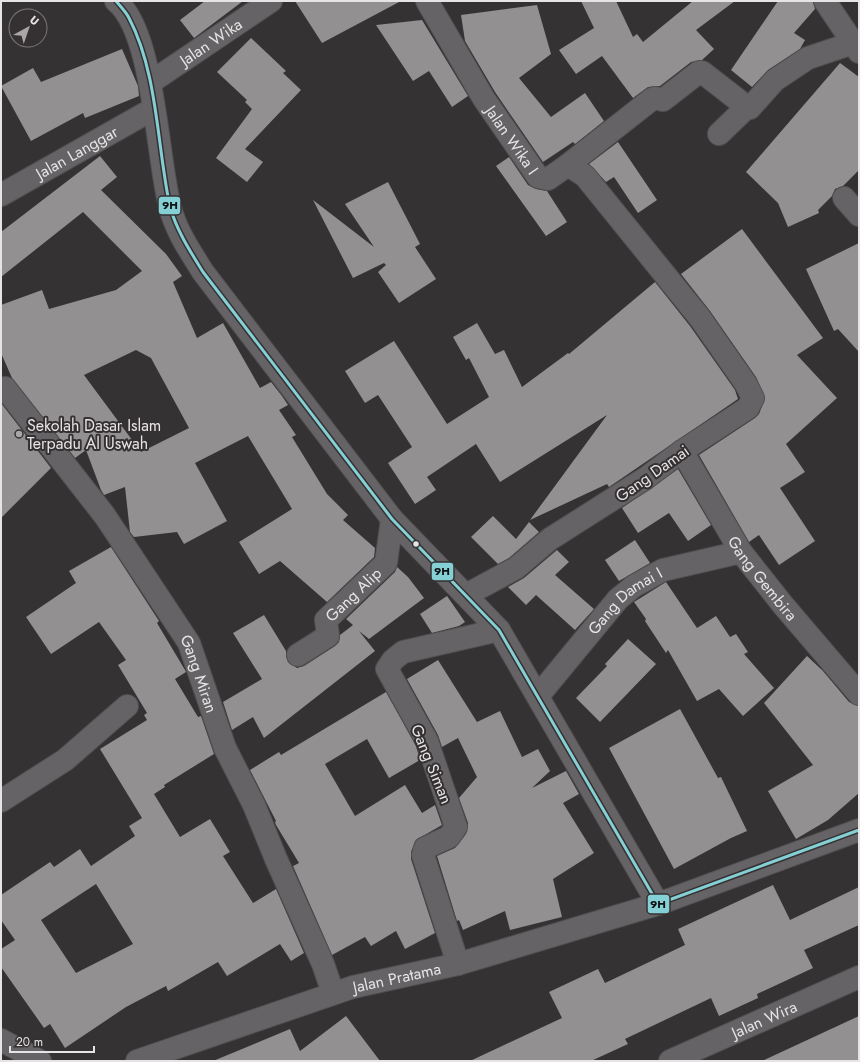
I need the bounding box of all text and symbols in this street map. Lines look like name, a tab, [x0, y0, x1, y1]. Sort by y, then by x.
north arrow	[8, 8, 48, 48]
text: U	[26, 12, 43, 29]
street label: Jalan Wika	[173, 13, 247, 73]
street label: Jalan Wika I	[479, 99, 544, 179]
street label: Jalan Langgar	[30, 120, 123, 186]
line badge: 9H	[158, 196, 181, 215]
text: 9H	[162, 197, 178, 213]
place label: Sekolah Dasar Islam Terpadu Al Uswah	[27, 414, 161, 455]
marker: Sekolah Dasar Islam Terpadu Al Uswah	[14, 429, 24, 439]
street label: Gang Damai	[611, 440, 694, 507]
street label: Gang Gembira	[722, 532, 803, 626]
unlabelled marker	[411, 539, 421, 549]
street label: Gang Alip	[320, 562, 387, 627]
line badge: 9H	[431, 562, 454, 581]
street label: Gang Damai I	[582, 562, 667, 640]
text: 9H	[434, 563, 450, 579]
street label: Gang Miran	[174, 630, 223, 716]
street label: Gang Siman	[405, 721, 458, 807]
line badge: 9H	[647, 894, 670, 914]
text: 9H	[650, 896, 666, 912]
street label: Jalan Pratama	[349, 957, 443, 999]
street label: Jalan Wira	[726, 995, 801, 1045]
scale bar	[10, 1028, 94, 1054]
text: 20 m	[16, 1033, 43, 1051]

